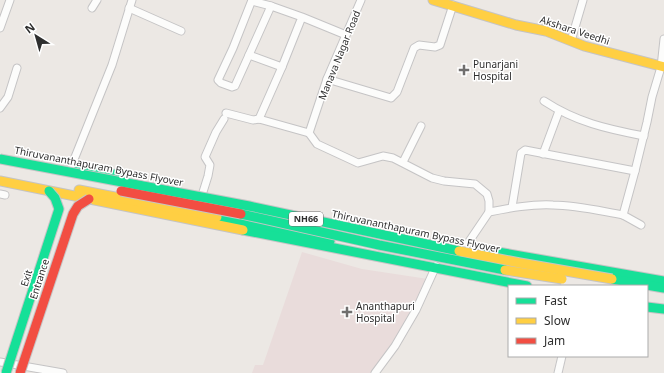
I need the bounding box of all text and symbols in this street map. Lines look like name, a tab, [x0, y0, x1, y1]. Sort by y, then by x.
street label: Manava Nagar Road	[315, 8, 363, 102]
street label: Akshara Veedhi	[538, 12, 612, 48]
north arrow	[16, 16, 56, 56]
text: N	[22, 19, 38, 36]
place label: Punarjani Hospital	[473, 57, 518, 83]
marker: Punarjani Hospital	[458, 64, 470, 76]
street label: Thiruvananthapuram Bypass Flyover	[13, 143, 185, 189]
street label: Thiruvananthapuram Bypass Flyover	[331, 206, 501, 256]
road number: NH66	[289, 212, 323, 226]
street label: Entrance	[26, 257, 52, 301]
street label: Exit	[17, 267, 35, 288]
legend	[508, 285, 648, 357]
text: Fast	[544, 292, 568, 309]
place label: Ananthapuri Hospital	[356, 299, 415, 325]
marker: Ananthapuri Hospital	[341, 306, 353, 318]
text: Slow	[544, 312, 571, 329]
text: Jam	[543, 332, 565, 349]

